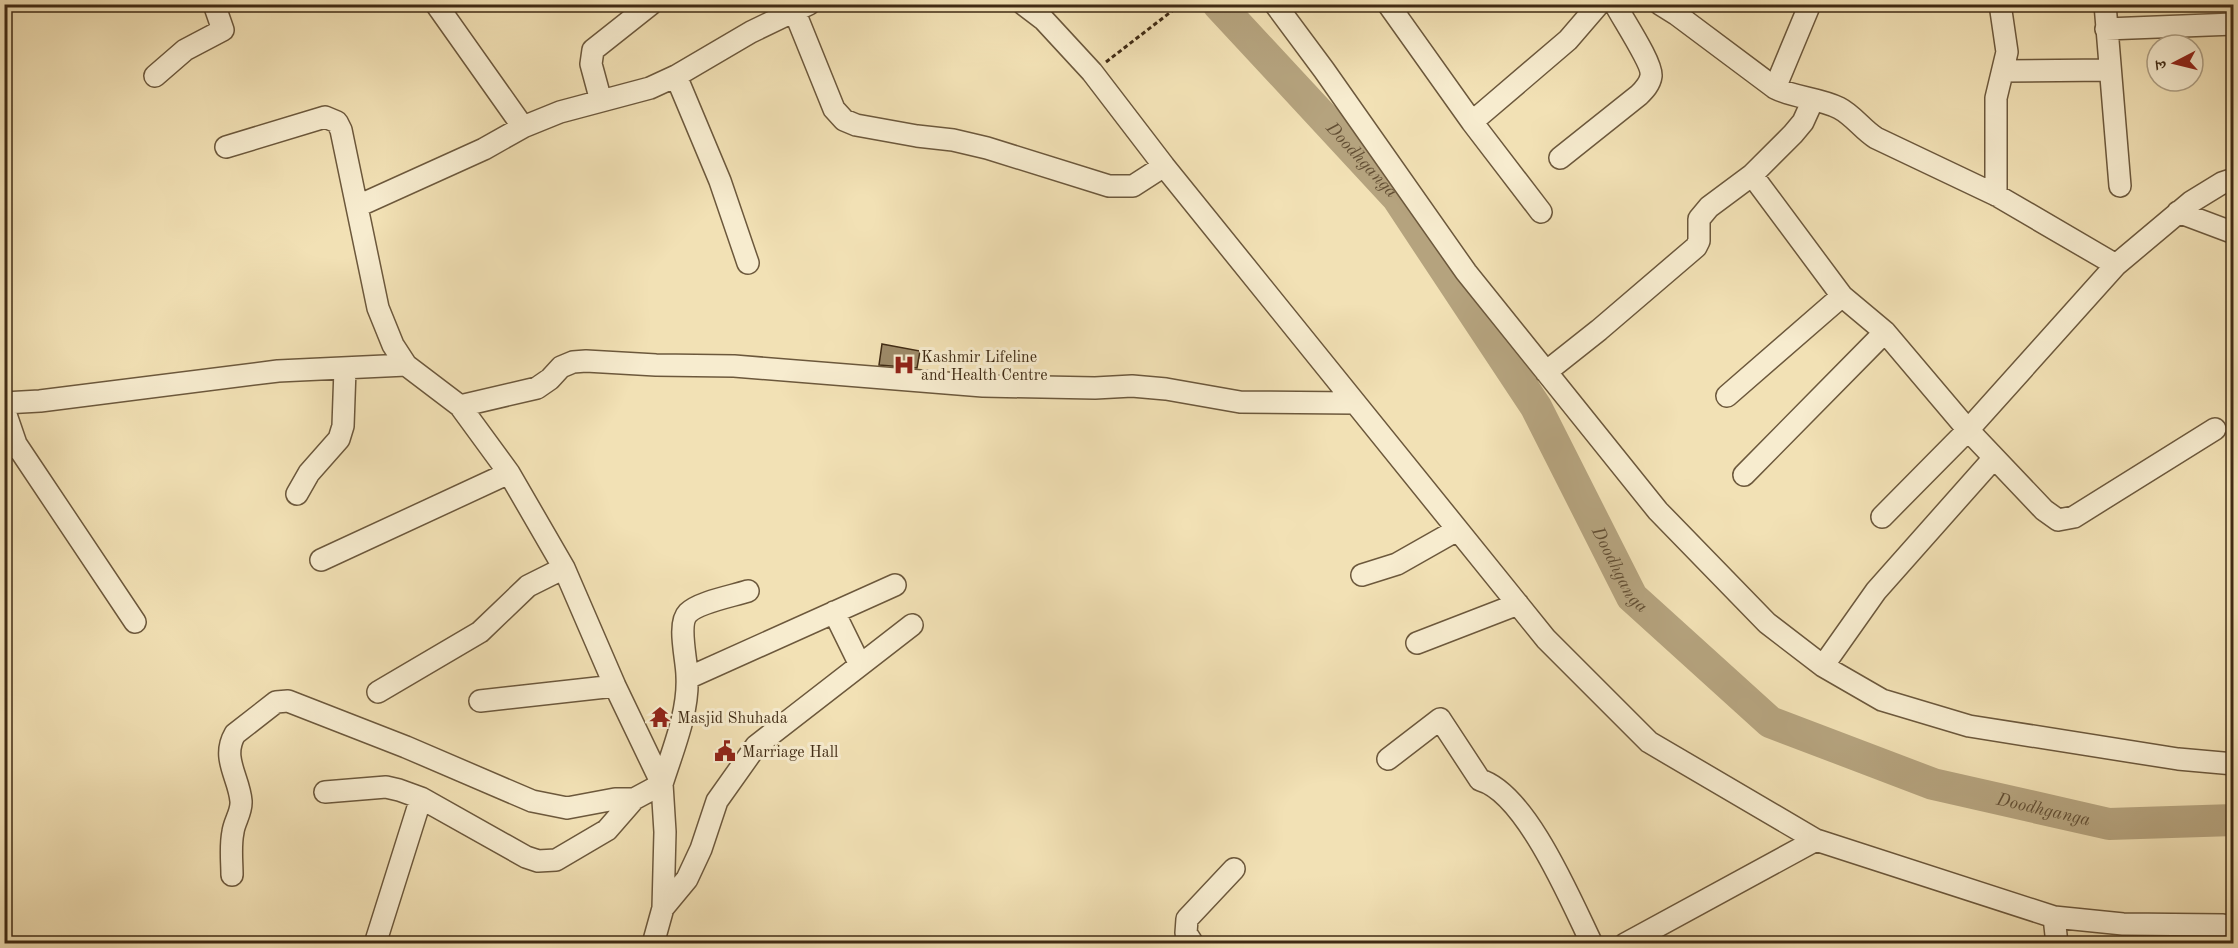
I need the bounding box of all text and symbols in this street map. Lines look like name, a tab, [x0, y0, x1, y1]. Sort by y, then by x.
north arrow	[2145, 33, 2205, 93]
text: उ	[2153, 58, 2171, 71]
water label: Doodhganga	[1322, 118, 1401, 202]
place label: Kashmir Lifeline and Health Centre	[921, 350, 1048, 384]
hospital icon: Kashmir Lifeline and Health Centre	[892, 353, 916, 377]
water label: Doodhganga	[1588, 523, 1651, 617]
temple icon: Masjid Shuhada	[648, 705, 672, 729]
place label: Masjid Shuhada	[677, 711, 788, 727]
public building icon: Marriage Hall	[713, 739, 737, 763]
place label: Marriage Hall	[742, 745, 838, 761]
water label: Doodhganga	[1994, 791, 2092, 830]

